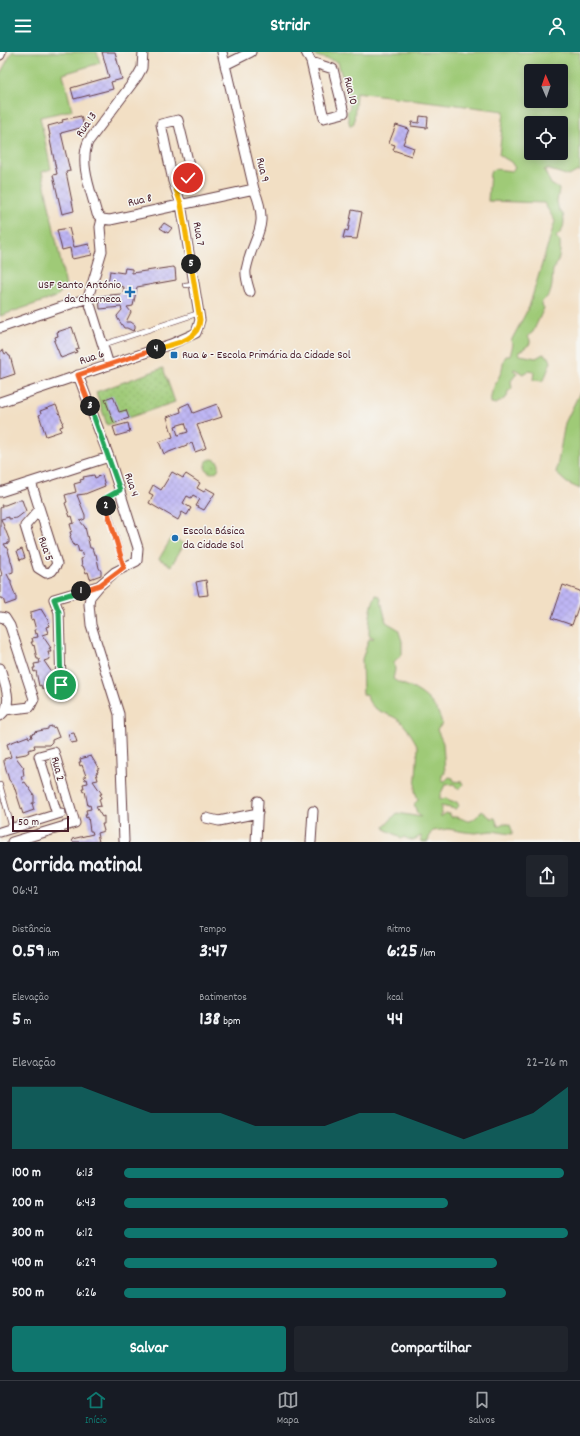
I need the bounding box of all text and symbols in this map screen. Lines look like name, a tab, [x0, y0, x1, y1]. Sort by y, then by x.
text: Stridr	[270, 14, 310, 39]
icon: menu	[12, 15, 34, 37]
icon: person	[546, 15, 568, 37]
north arrow	[524, 64, 568, 108]
map controls	[524, 64, 568, 160]
street label: Rua 10	[339, 75, 361, 107]
street label: Rua 13	[72, 109, 102, 141]
button: locate	[524, 116, 568, 160]
street label: Rua 9	[251, 156, 273, 184]
pin	[171, 161, 205, 195]
icon: check	[177, 167, 199, 189]
street label: Rua 8	[126, 190, 154, 212]
street label: Rua 7	[188, 221, 209, 248]
pin: 5	[181, 254, 201, 274]
text: 5	[188, 256, 194, 272]
place label: USF Santo António da Charneca	[38, 277, 121, 308]
marker: USF Santo António da Charneca	[124, 286, 136, 298]
pin: 4	[146, 339, 166, 359]
text: 4	[154, 341, 158, 357]
street label: Rua 6	[77, 346, 107, 370]
place label: Rua 6 - Escola Primária da Cidade Sol	[182, 347, 351, 364]
marker: Rua 6 - Escola Primária da Cidade Sol	[169, 350, 179, 360]
pin: 3	[80, 396, 100, 416]
text: 3	[88, 398, 92, 414]
street label: Rua 4	[119, 471, 143, 499]
pin: 2	[96, 496, 116, 516]
text: 2	[104, 498, 108, 514]
place label: Escola Básica da Cidade Sol	[183, 523, 245, 554]
marker: Escola Básica da Cidade Sol	[170, 533, 180, 543]
street label: Rua 5	[33, 534, 57, 564]
pin: 1	[71, 581, 91, 601]
text: 1	[80, 583, 82, 599]
pin	[44, 668, 78, 702]
icon: arrive	[50, 674, 72, 696]
street label: Rua 2	[46, 755, 68, 783]
scale bar	[12, 814, 69, 833]
text: 50 m	[18, 815, 39, 831]
text: Corrida matinal	[12, 851, 142, 882]
button: share	[526, 855, 568, 897]
text: 06:42	[12, 882, 39, 901]
text: Distância	[12, 922, 51, 938]
text: Tempo	[199, 922, 226, 938]
text: Ritmo	[387, 922, 411, 938]
text: 0.59	[12, 938, 45, 966]
text: 3:47	[199, 938, 228, 966]
text: 6:25	[387, 938, 418, 966]
text: km	[45, 946, 59, 962]
text: /km	[418, 946, 436, 962]
text: Elevação	[12, 990, 49, 1006]
text: Batimentos	[199, 990, 247, 1006]
text: kcal	[387, 990, 403, 1006]
text: 5	[12, 1006, 21, 1034]
text: 138	[199, 1006, 221, 1034]
text: 44	[387, 1006, 403, 1034]
text: m	[21, 1014, 31, 1030]
text: bpm	[221, 1014, 241, 1030]
text: Elevação	[12, 1054, 56, 1073]
text: 22–26 m	[526, 1054, 568, 1073]
text: 100 m	[12, 1164, 41, 1183]
text: 6:13	[76, 1164, 93, 1183]
text: 200 m	[12, 1194, 44, 1213]
text: 6:43	[76, 1194, 96, 1213]
text: 300 m	[12, 1224, 44, 1243]
text: 6:12	[76, 1224, 93, 1243]
text: 400 m	[12, 1254, 43, 1273]
text: 6:29	[76, 1254, 96, 1273]
text: 500 m	[12, 1284, 44, 1303]
text: 6:26	[76, 1284, 97, 1303]
button: Salvar	[12, 1326, 286, 1372]
button: Compartilhar	[294, 1326, 568, 1372]
tab: Início	[85, 1389, 107, 1429]
tab: Mapa	[277, 1389, 299, 1429]
tab: Salvos	[468, 1389, 495, 1429]

